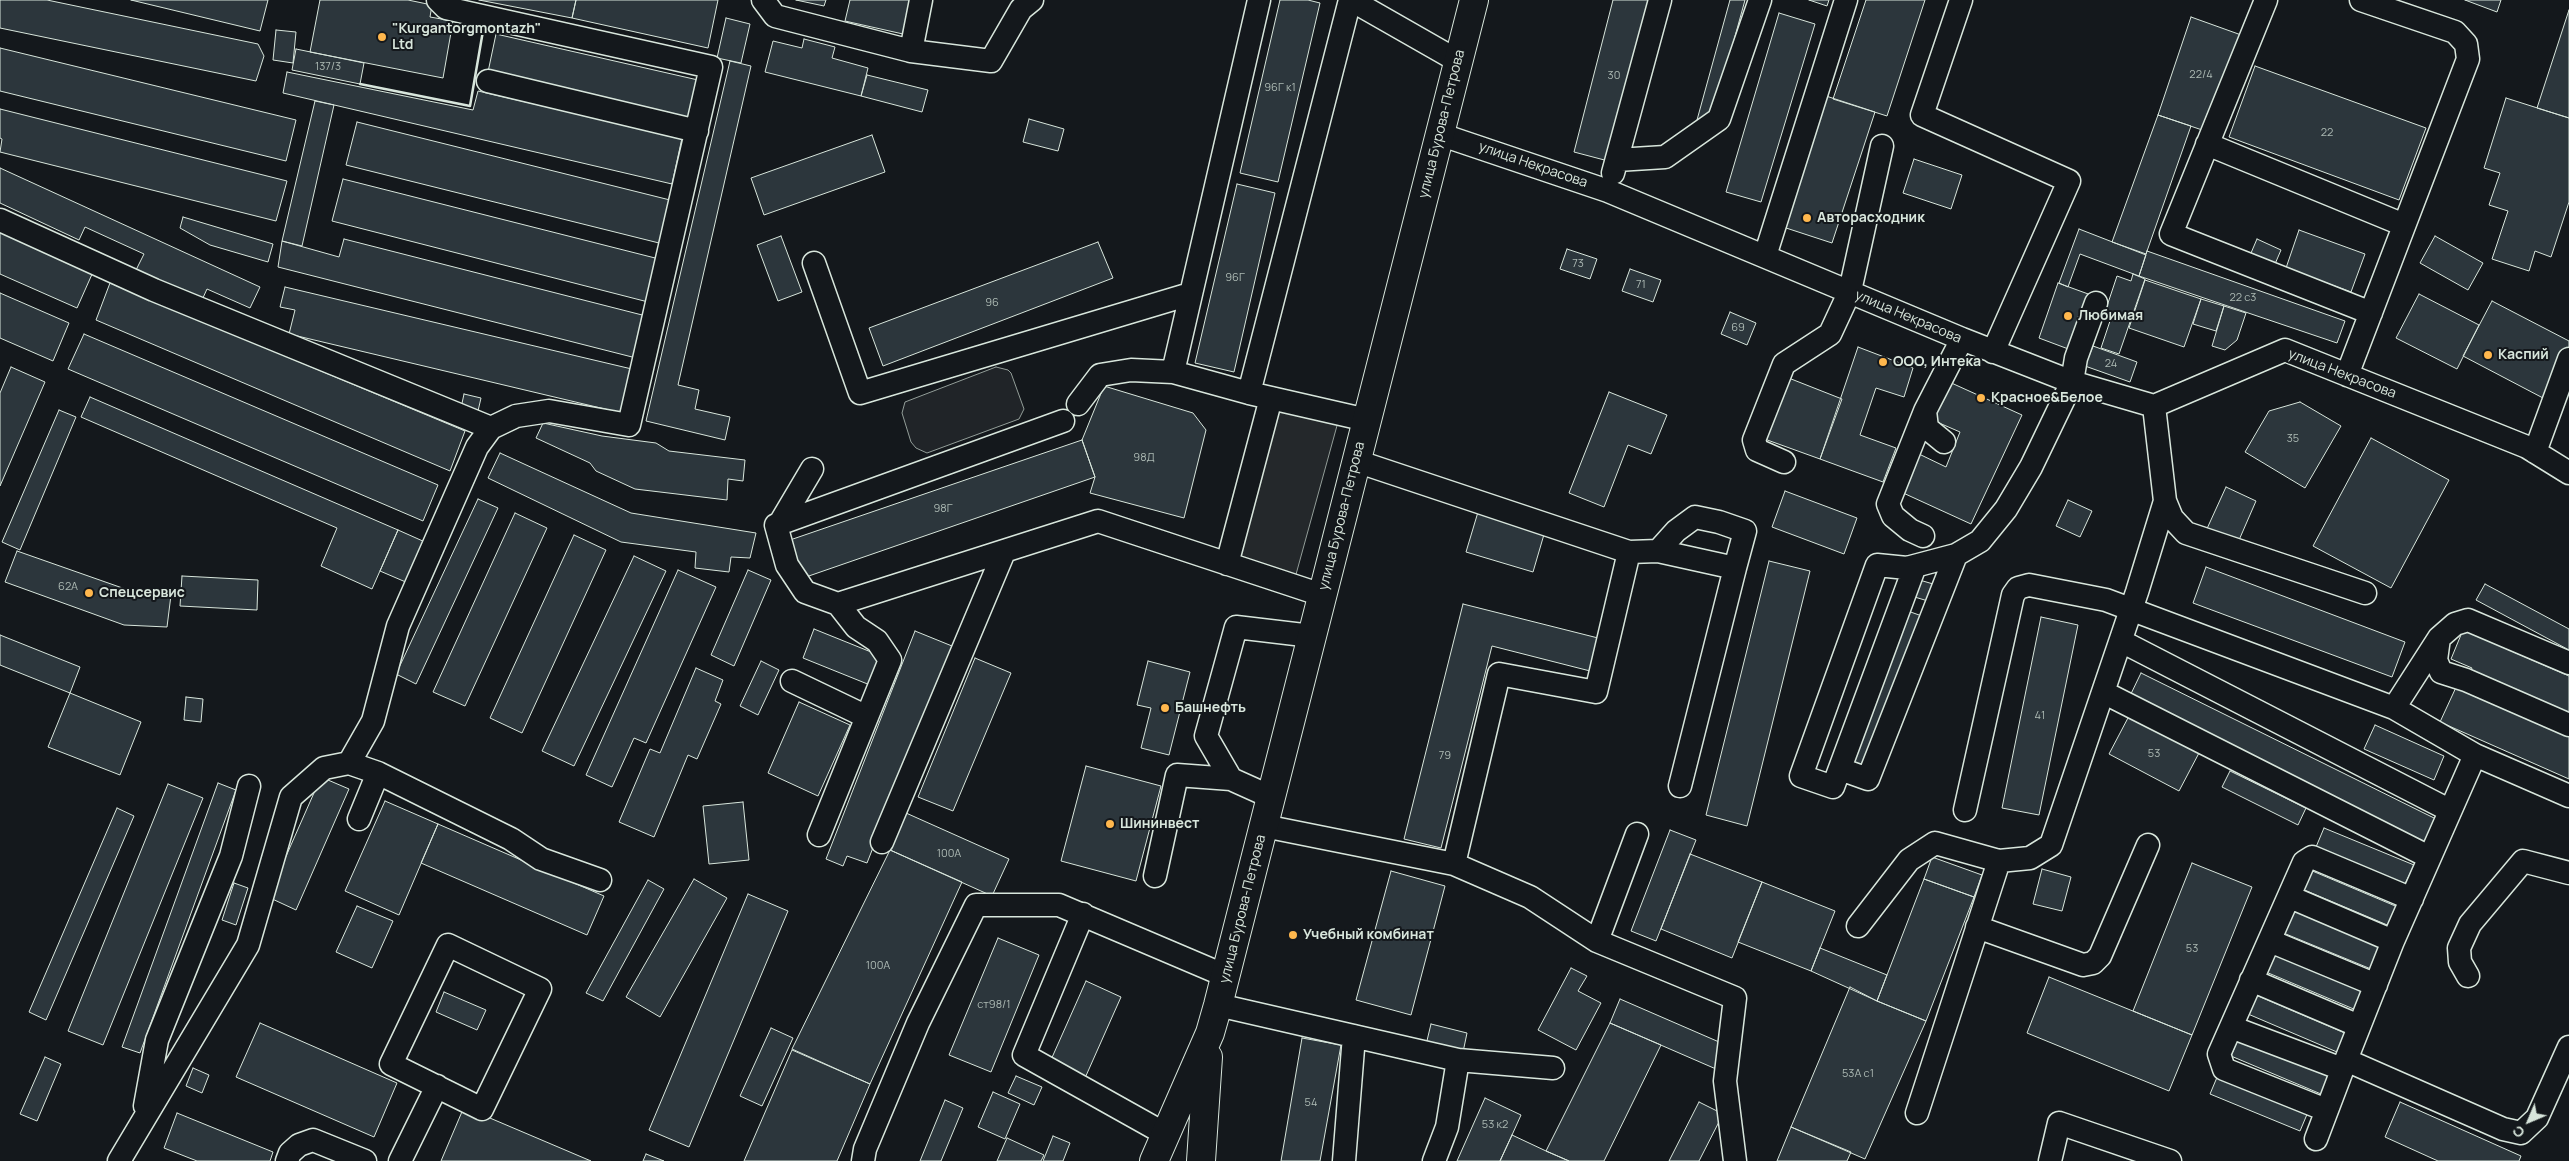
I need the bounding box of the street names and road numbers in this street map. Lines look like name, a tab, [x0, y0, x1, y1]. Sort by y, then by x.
street label: улица Бурова-Петрова	[1415, 48, 1469, 200]
street label: улица Некрасова	[1476, 138, 1590, 192]
street label: улица Некрасова	[1852, 287, 1964, 347]
street label: улица Некрасова	[2286, 346, 2398, 402]
street label: улица Бурова-Петрова	[1315, 440, 1369, 592]
street label: улица Бурова-Петрова	[1216, 833, 1270, 985]

